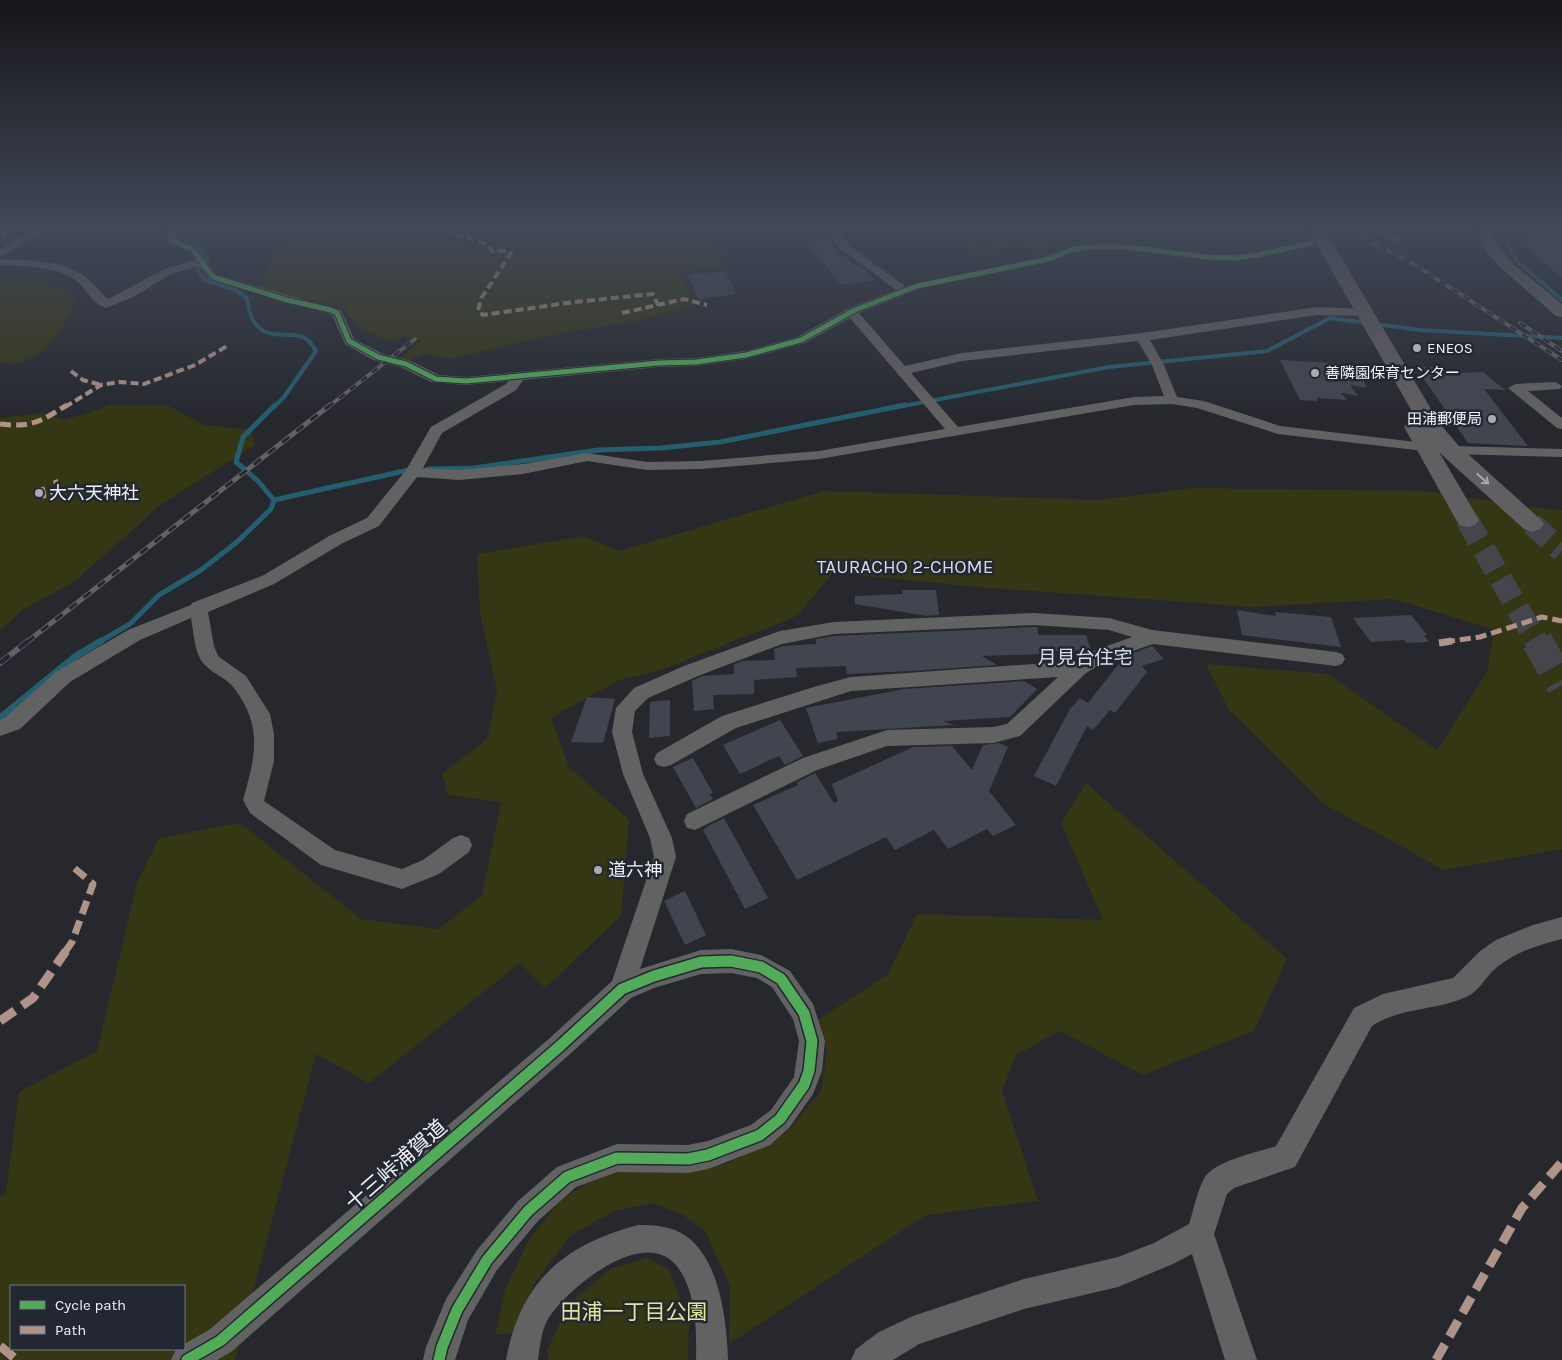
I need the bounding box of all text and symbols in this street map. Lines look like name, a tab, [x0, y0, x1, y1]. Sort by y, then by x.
place label: ENEOS	[1427, 339, 1473, 357]
marker: ENEOS	[1411, 342, 1423, 354]
place label: 善隣園保育センター	[1325, 364, 1460, 382]
marker: 善隣園保育センター	[1309, 367, 1321, 379]
place label: 田浦郵便局	[1407, 410, 1482, 428]
marker: 田浦郵便局	[1486, 413, 1498, 425]
one-way arrow	[1476, 473, 1489, 485]
place label: 大六天神社	[49, 482, 139, 504]
marker: 大六天神社	[33, 487, 45, 499]
district label: TAURACHO 2-CHOME	[817, 556, 993, 578]
district label: 月見台住宅	[1037, 647, 1133, 669]
place label: 道六神	[608, 859, 662, 881]
marker: 道六神	[592, 864, 604, 876]
street label: 十三峠浦賀道	[341, 1115, 451, 1215]
legend	[10, 1285, 185, 1350]
text: Cycle path	[55, 1296, 126, 1314]
park label: 田浦一丁目公園	[561, 1300, 708, 1324]
text: Path	[55, 1321, 86, 1339]

